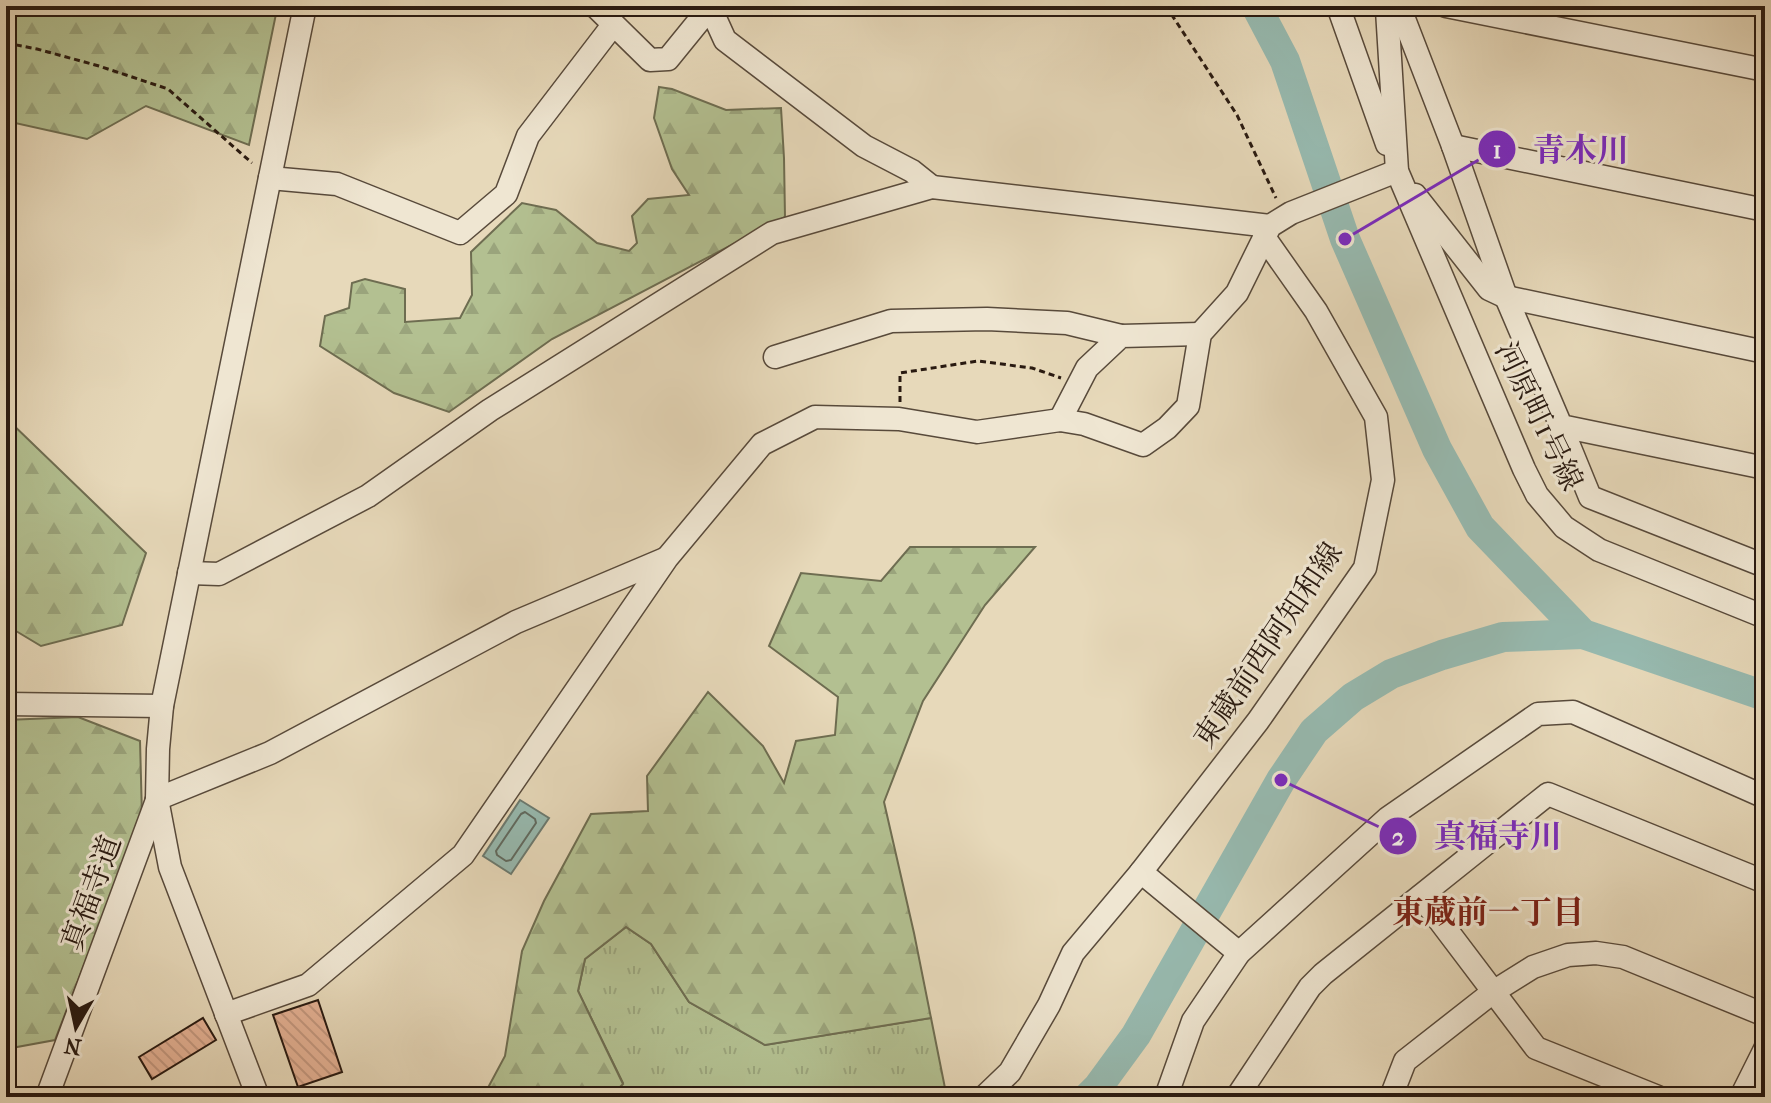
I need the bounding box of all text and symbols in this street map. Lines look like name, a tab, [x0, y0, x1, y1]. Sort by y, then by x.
callout: 青木川	[1477, 121, 1645, 177]
text: 青木川	[1533, 132, 1629, 169]
text: 1	[1493, 136, 1501, 164]
street label: 河原町1号線	[1488, 336, 1590, 496]
street label: 東蔵前西阿知和線	[1187, 536, 1350, 755]
callout: 真福寺川	[1378, 808, 1578, 864]
text: 真福寺川	[1434, 818, 1562, 855]
text: 2	[1392, 823, 1404, 851]
street label: 真福寺道	[55, 831, 128, 956]
district label: 東蔵前一丁目	[1392, 894, 1584, 931]
north arrow	[36, 987, 116, 1067]
text: N	[62, 1032, 83, 1060]

